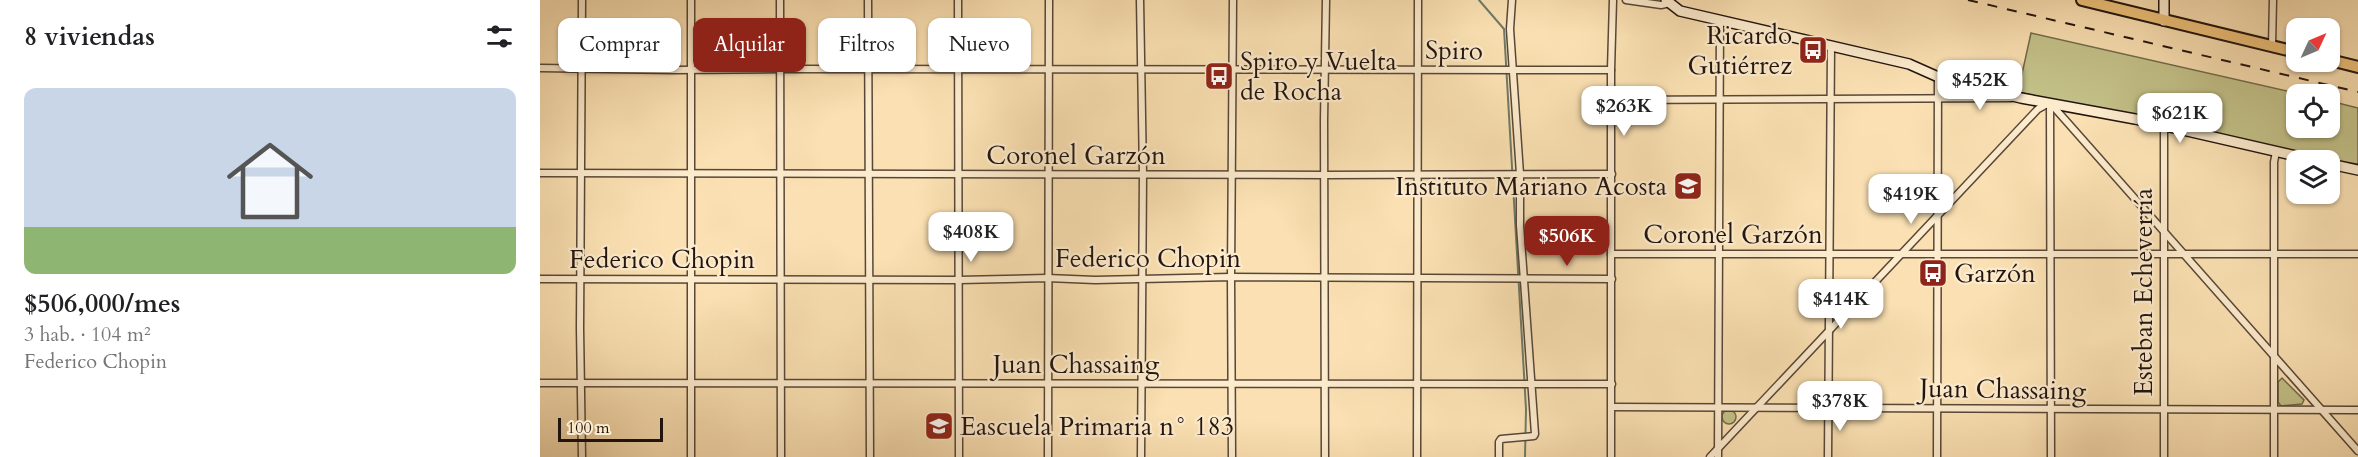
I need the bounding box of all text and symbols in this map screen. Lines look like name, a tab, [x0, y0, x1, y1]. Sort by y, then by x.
chip: Comprar	[558, 18, 681, 72]
chip: Alquilar	[693, 18, 806, 72]
chip: Filtros	[818, 18, 916, 72]
chip: Nuevo	[928, 18, 1031, 72]
place label: Ricardo Gutiérrez	[1687, 18, 1792, 83]
north arrow	[2286, 18, 2340, 72]
map controls	[2286, 18, 2340, 204]
text: 8 viviendas	[24, 19, 155, 54]
icon: filters	[483, 20, 516, 53]
street label: Spiro	[1425, 32, 1483, 69]
bus stop icon: Ricardo Gutiérrez	[1797, 34, 1829, 66]
place label: Spiro y Vuelta de Rocha	[1240, 44, 1397, 109]
bus stop icon: Spiro y Vuelta de Rocha	[1203, 60, 1235, 92]
pin: $452K	[1938, 60, 2022, 111]
text: $452K	[1951, 66, 2009, 93]
button: locate	[2286, 84, 2340, 138]
pin: $263K	[1582, 86, 1666, 137]
text: $263K	[1595, 92, 1653, 119]
pin: $621K	[2138, 93, 2222, 144]
text: $621K	[2151, 99, 2209, 126]
icon: home	[216, 127, 324, 235]
street label: Coronel Garzón	[986, 138, 1166, 173]
button: layers	[2286, 150, 2340, 204]
place label: Instituto Mariano Acosta	[1395, 169, 1667, 204]
school or university icon: Instituto Mariano Acosta	[1672, 170, 1704, 202]
pin: $419K	[1869, 174, 1953, 225]
text: $419K	[1882, 180, 1940, 207]
street label: Esteban Echeverría	[2126, 188, 2161, 396]
pin: $408K	[929, 212, 1013, 263]
pin: $506K	[1525, 216, 1609, 267]
street label: Coronel Garzón	[1643, 217, 1823, 252]
text: $408K	[942, 218, 1000, 245]
text: $506K	[1538, 222, 1596, 249]
street label: Federico Chopin	[1055, 241, 1241, 276]
street label: Federico Chopin	[569, 242, 755, 277]
place label: Garzón	[1954, 256, 2036, 291]
bus stop icon: Garzón	[1917, 257, 1949, 289]
pin: $414K	[1799, 279, 1883, 330]
text: $414K	[1812, 285, 1870, 312]
text: $506,000/mes	[24, 286, 180, 321]
text: 3 hab. · 104 m²	[24, 321, 151, 348]
street label: Juan Chassaing	[989, 347, 1160, 382]
text: Federico Chopin	[24, 348, 167, 375]
street label: Juan Chassaing	[1915, 370, 2087, 408]
pin: $378K	[1798, 381, 1882, 432]
text: $378K	[1811, 387, 1869, 414]
place label: Eascuela Primaria n° 183	[960, 409, 1234, 444]
school or university icon: Eascuela Primaria n° 183	[923, 410, 955, 442]
scale bar	[558, 415, 663, 442]
text: 100 m	[567, 417, 609, 439]

